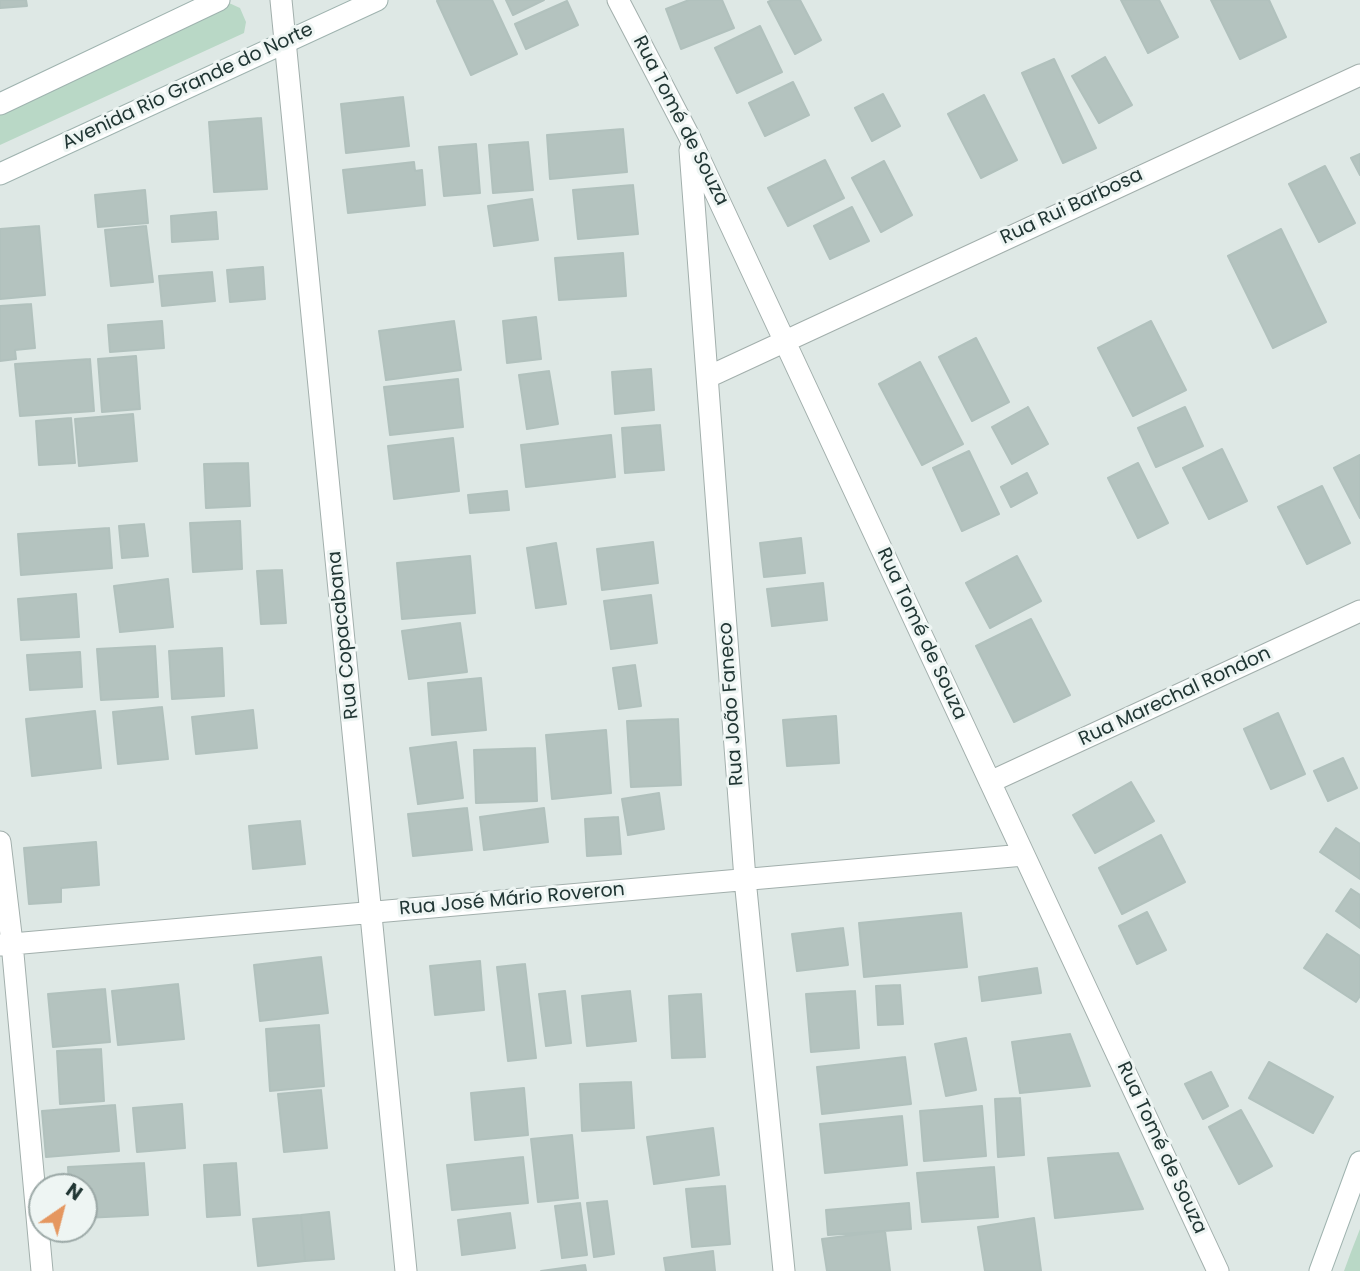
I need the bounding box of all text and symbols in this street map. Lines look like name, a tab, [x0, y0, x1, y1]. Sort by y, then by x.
street label: Avenida Rio Grande do Norte	[59, 19, 317, 155]
street label: Rua Tomé de Souza	[627, 32, 733, 210]
street label: Rua Rui Barbosa	[997, 164, 1147, 250]
street label: Rua Tomé de Souza	[871, 544, 971, 724]
street label: Rua Copacabana	[324, 550, 364, 720]
street label: Rua João Faneco	[715, 621, 749, 787]
street label: Rua Marechal Rondon	[1075, 643, 1275, 751]
street label: Rua José Mário Roveron	[398, 879, 626, 921]
street label: Rua Tomé de Souza	[1111, 1058, 1211, 1238]
north arrow	[28, 1173, 98, 1243]
text: N	[61, 1177, 88, 1207]

